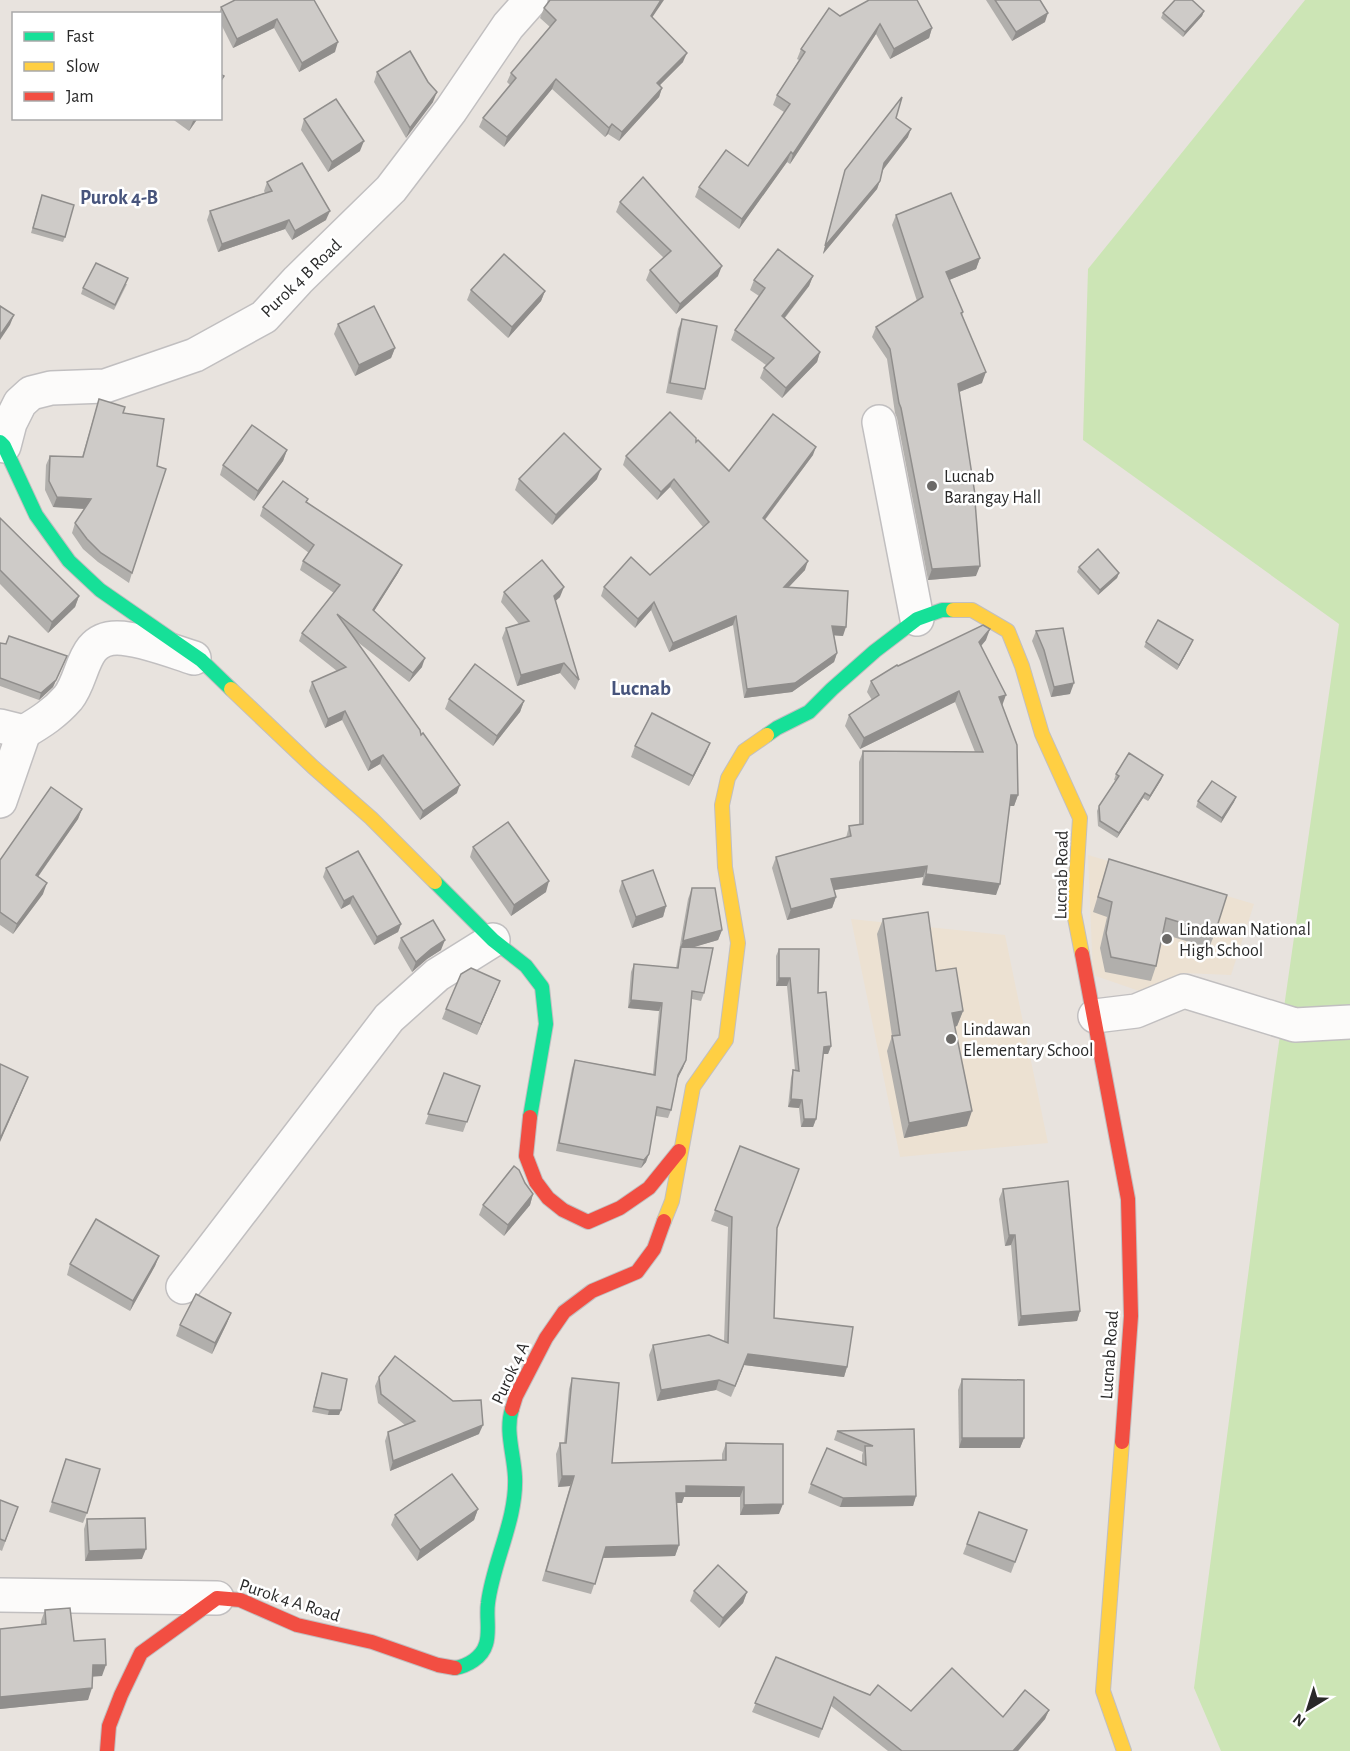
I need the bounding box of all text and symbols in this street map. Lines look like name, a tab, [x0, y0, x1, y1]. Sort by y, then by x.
legend	[12, 12, 222, 120]
text: Fast	[66, 28, 94, 46]
text: Slow	[66, 58, 99, 76]
text: Jam	[66, 88, 94, 106]
district label: Purok 4-B	[80, 188, 158, 208]
street label: Purok 4 B Road	[258, 236, 345, 321]
place label: Lucnab Barangay Hall	[944, 468, 1041, 507]
marker: Lucnab Barangay Hall	[925, 479, 939, 493]
district label: Lucnab	[611, 678, 671, 699]
street label: Lucnab Road	[1052, 830, 1072, 920]
place label: Lindawan National High School	[1179, 921, 1311, 960]
marker: Lindawan National High School	[1160, 932, 1174, 946]
place label: Lindawan Elementary School	[963, 1021, 1094, 1060]
marker: Lindawan Elementary School	[944, 1032, 958, 1046]
street label: Lucnab Road	[1098, 1310, 1122, 1400]
street label: Purok 4 A	[489, 1339, 533, 1407]
street label: Purok 4 A Road	[237, 1576, 342, 1626]
north arrow	[1278, 1679, 1338, 1739]
text: N	[1290, 1710, 1309, 1730]

